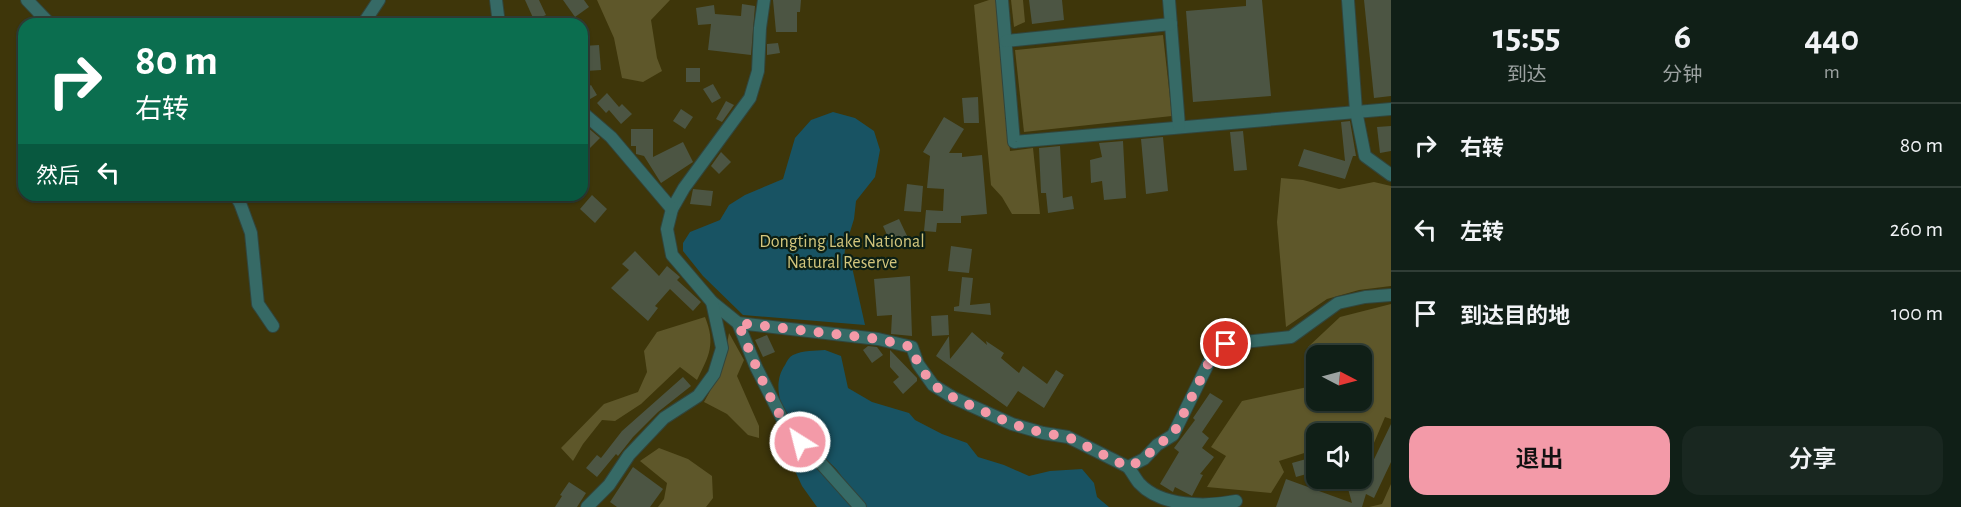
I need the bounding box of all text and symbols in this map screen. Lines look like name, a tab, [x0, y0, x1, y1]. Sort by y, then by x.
text: 15:55	[1493, 19, 1561, 55]
text: 6	[1674, 19, 1691, 55]
text: 440	[1804, 21, 1859, 57]
text: 80 m	[135, 40, 218, 82]
icon: right	[36, 42, 114, 120]
text: m	[1824, 62, 1840, 82]
text: 到达	[1507, 65, 1547, 85]
text: 分钟	[1662, 65, 1702, 85]
text: 右转	[135, 96, 189, 123]
icon: right	[1409, 129, 1442, 162]
text: 80 m	[1900, 134, 1943, 156]
text: 右转	[1460, 137, 1504, 159]
icon: left	[92, 156, 125, 189]
text: 然后	[36, 165, 80, 187]
icon: left	[1409, 213, 1442, 246]
text: 260 m	[1890, 218, 1943, 240]
text: 左转	[1460, 221, 1504, 243]
park label: Dongting Lake National Natural Reserve	[759, 233, 925, 272]
icon: arrive	[1409, 297, 1442, 330]
text: 100 m	[1891, 302, 1943, 324]
text: 到达目的地	[1460, 305, 1570, 327]
pin	[1200, 318, 1251, 369]
icon: arrive	[1209, 327, 1242, 360]
north arrow	[1306, 345, 1372, 411]
map controls	[1306, 345, 1372, 489]
position arrow	[768, 410, 832, 474]
button: sound	[1306, 423, 1372, 489]
button: 退出	[1409, 426, 1670, 495]
button: 分享	[1682, 426, 1943, 495]

